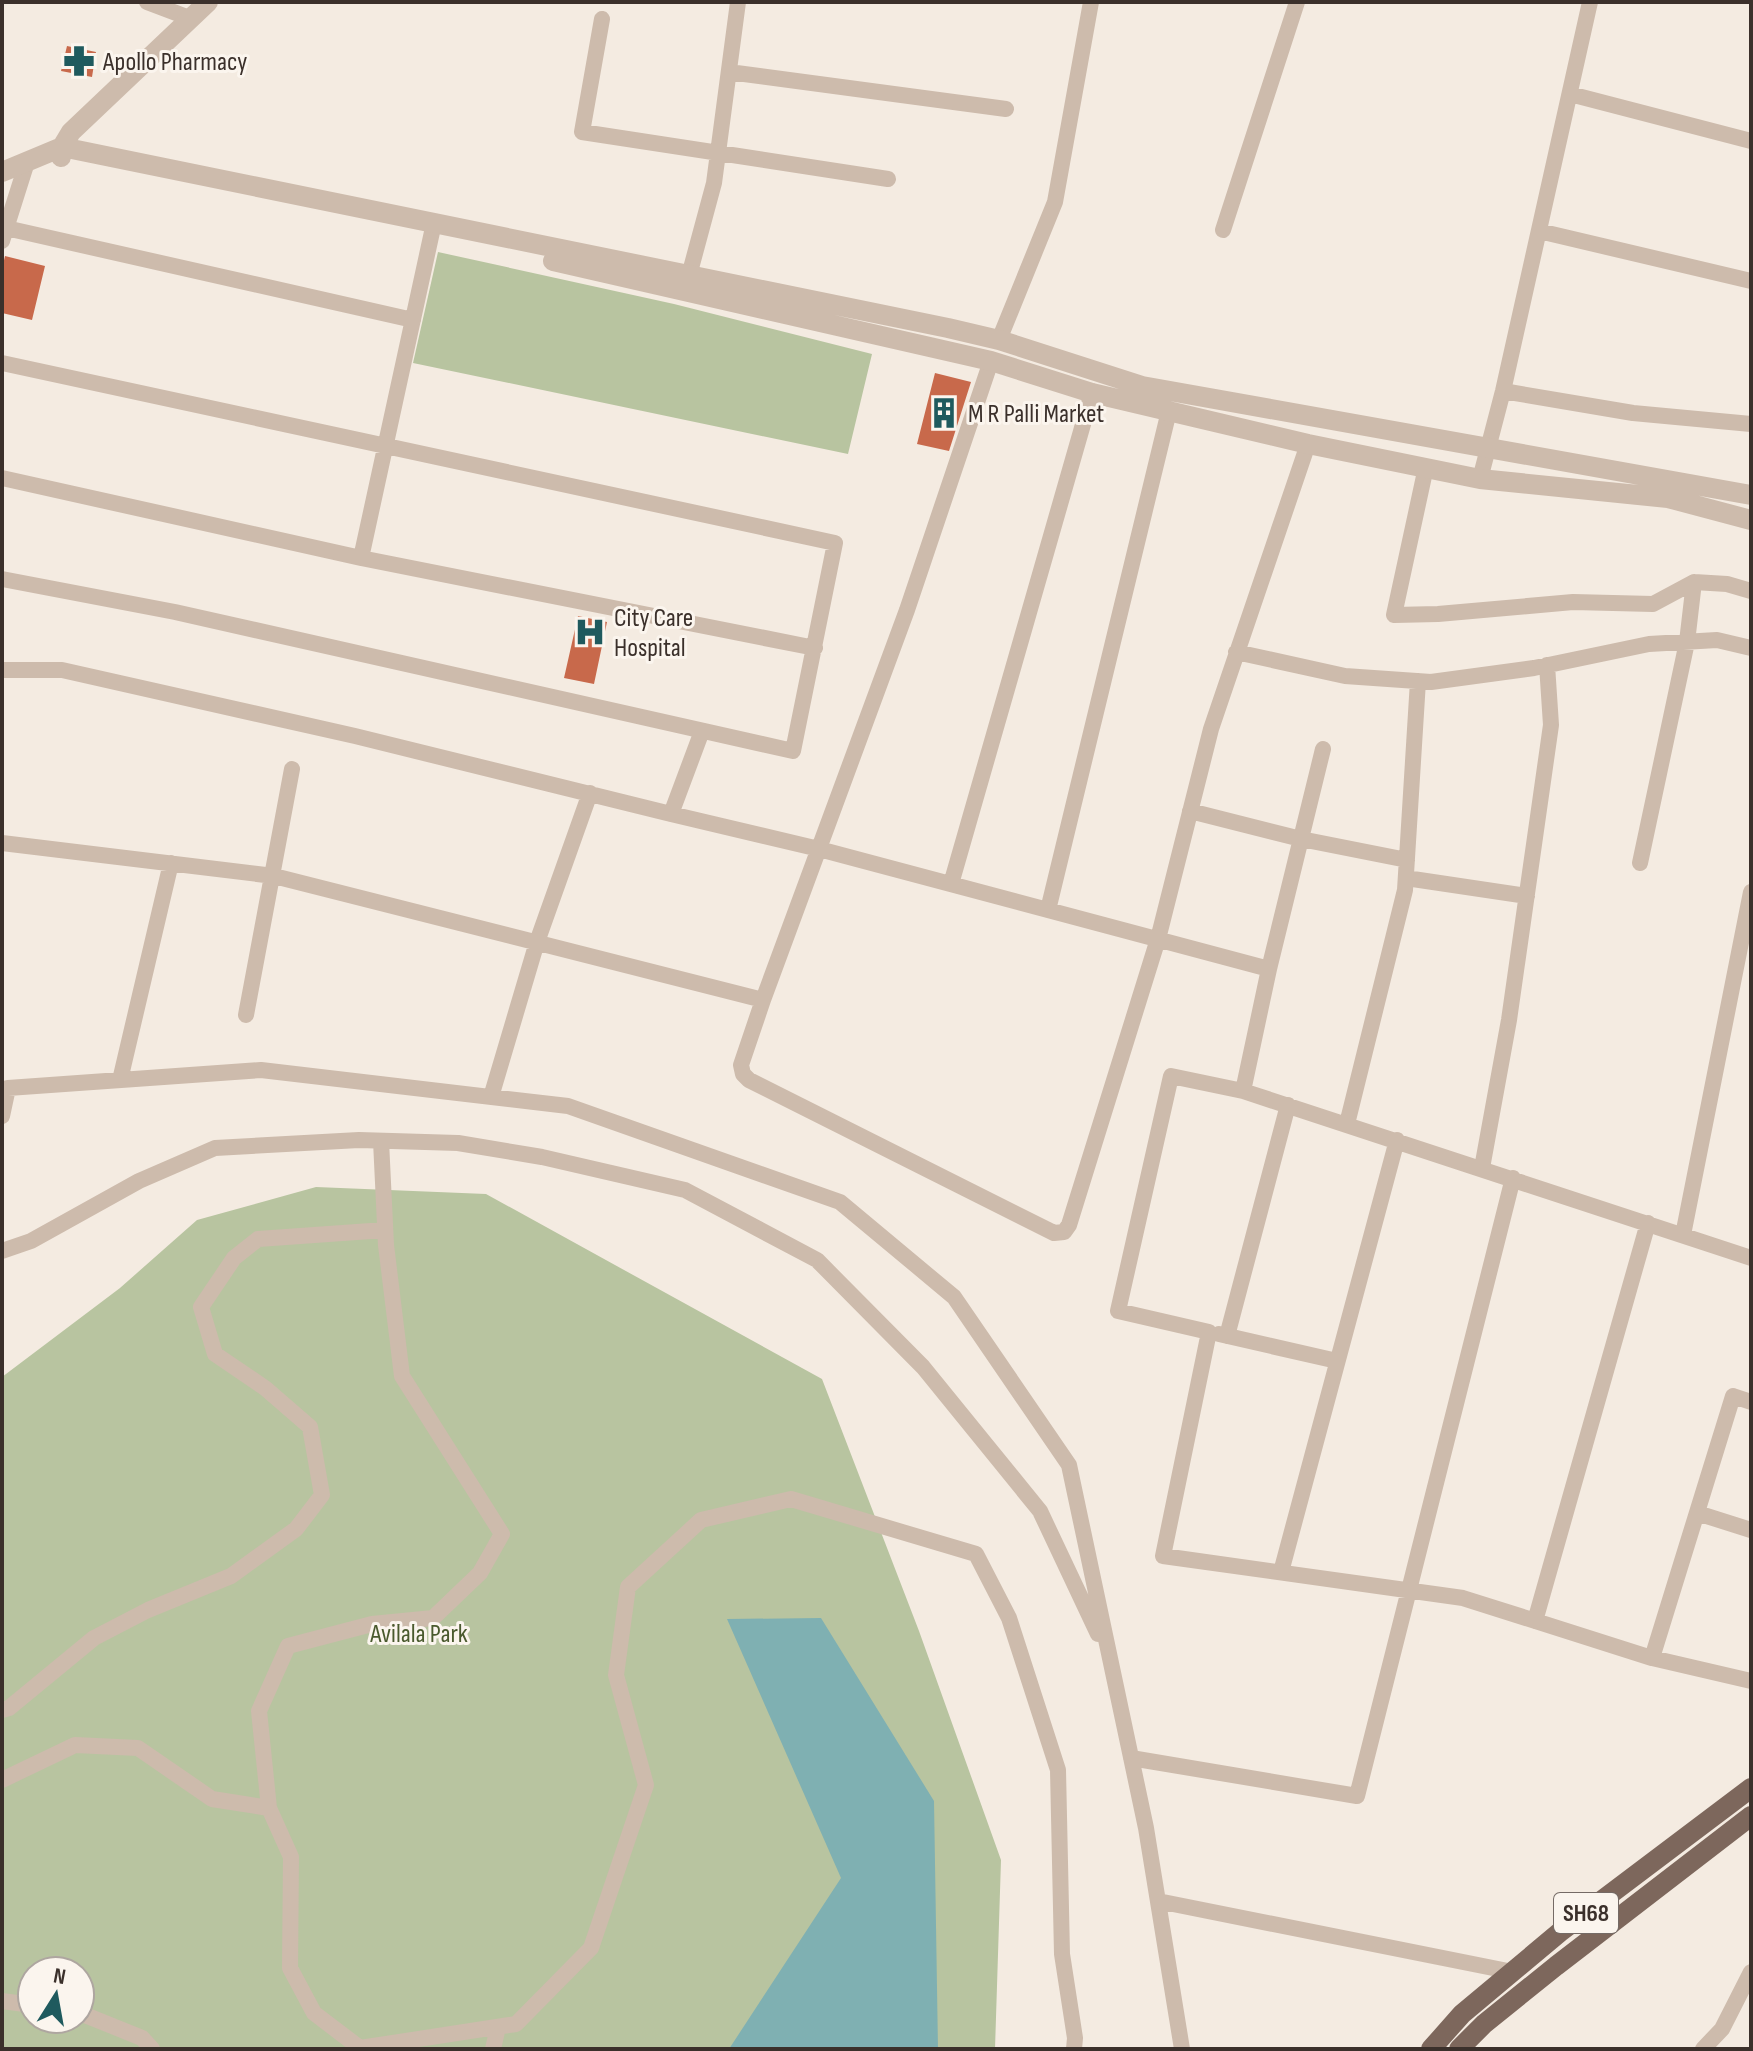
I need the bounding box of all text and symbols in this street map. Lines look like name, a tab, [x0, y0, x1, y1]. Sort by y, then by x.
pharmacy icon: Apollo Pharmacy	[62, 44, 96, 78]
place label: Apollo Pharmacy	[102, 47, 247, 78]
building icon: M R Palli Market	[927, 396, 961, 430]
place label: M R Palli Market	[968, 399, 1104, 430]
place label: City Care Hospital	[614, 603, 693, 664]
hospital icon: City Care Hospital	[573, 615, 607, 649]
park label: Avilala Park	[369, 1619, 468, 1650]
road number: SH68	[1554, 1893, 1618, 1933]
north arrow	[16, 1955, 96, 2035]
text: N	[51, 1962, 68, 1991]

